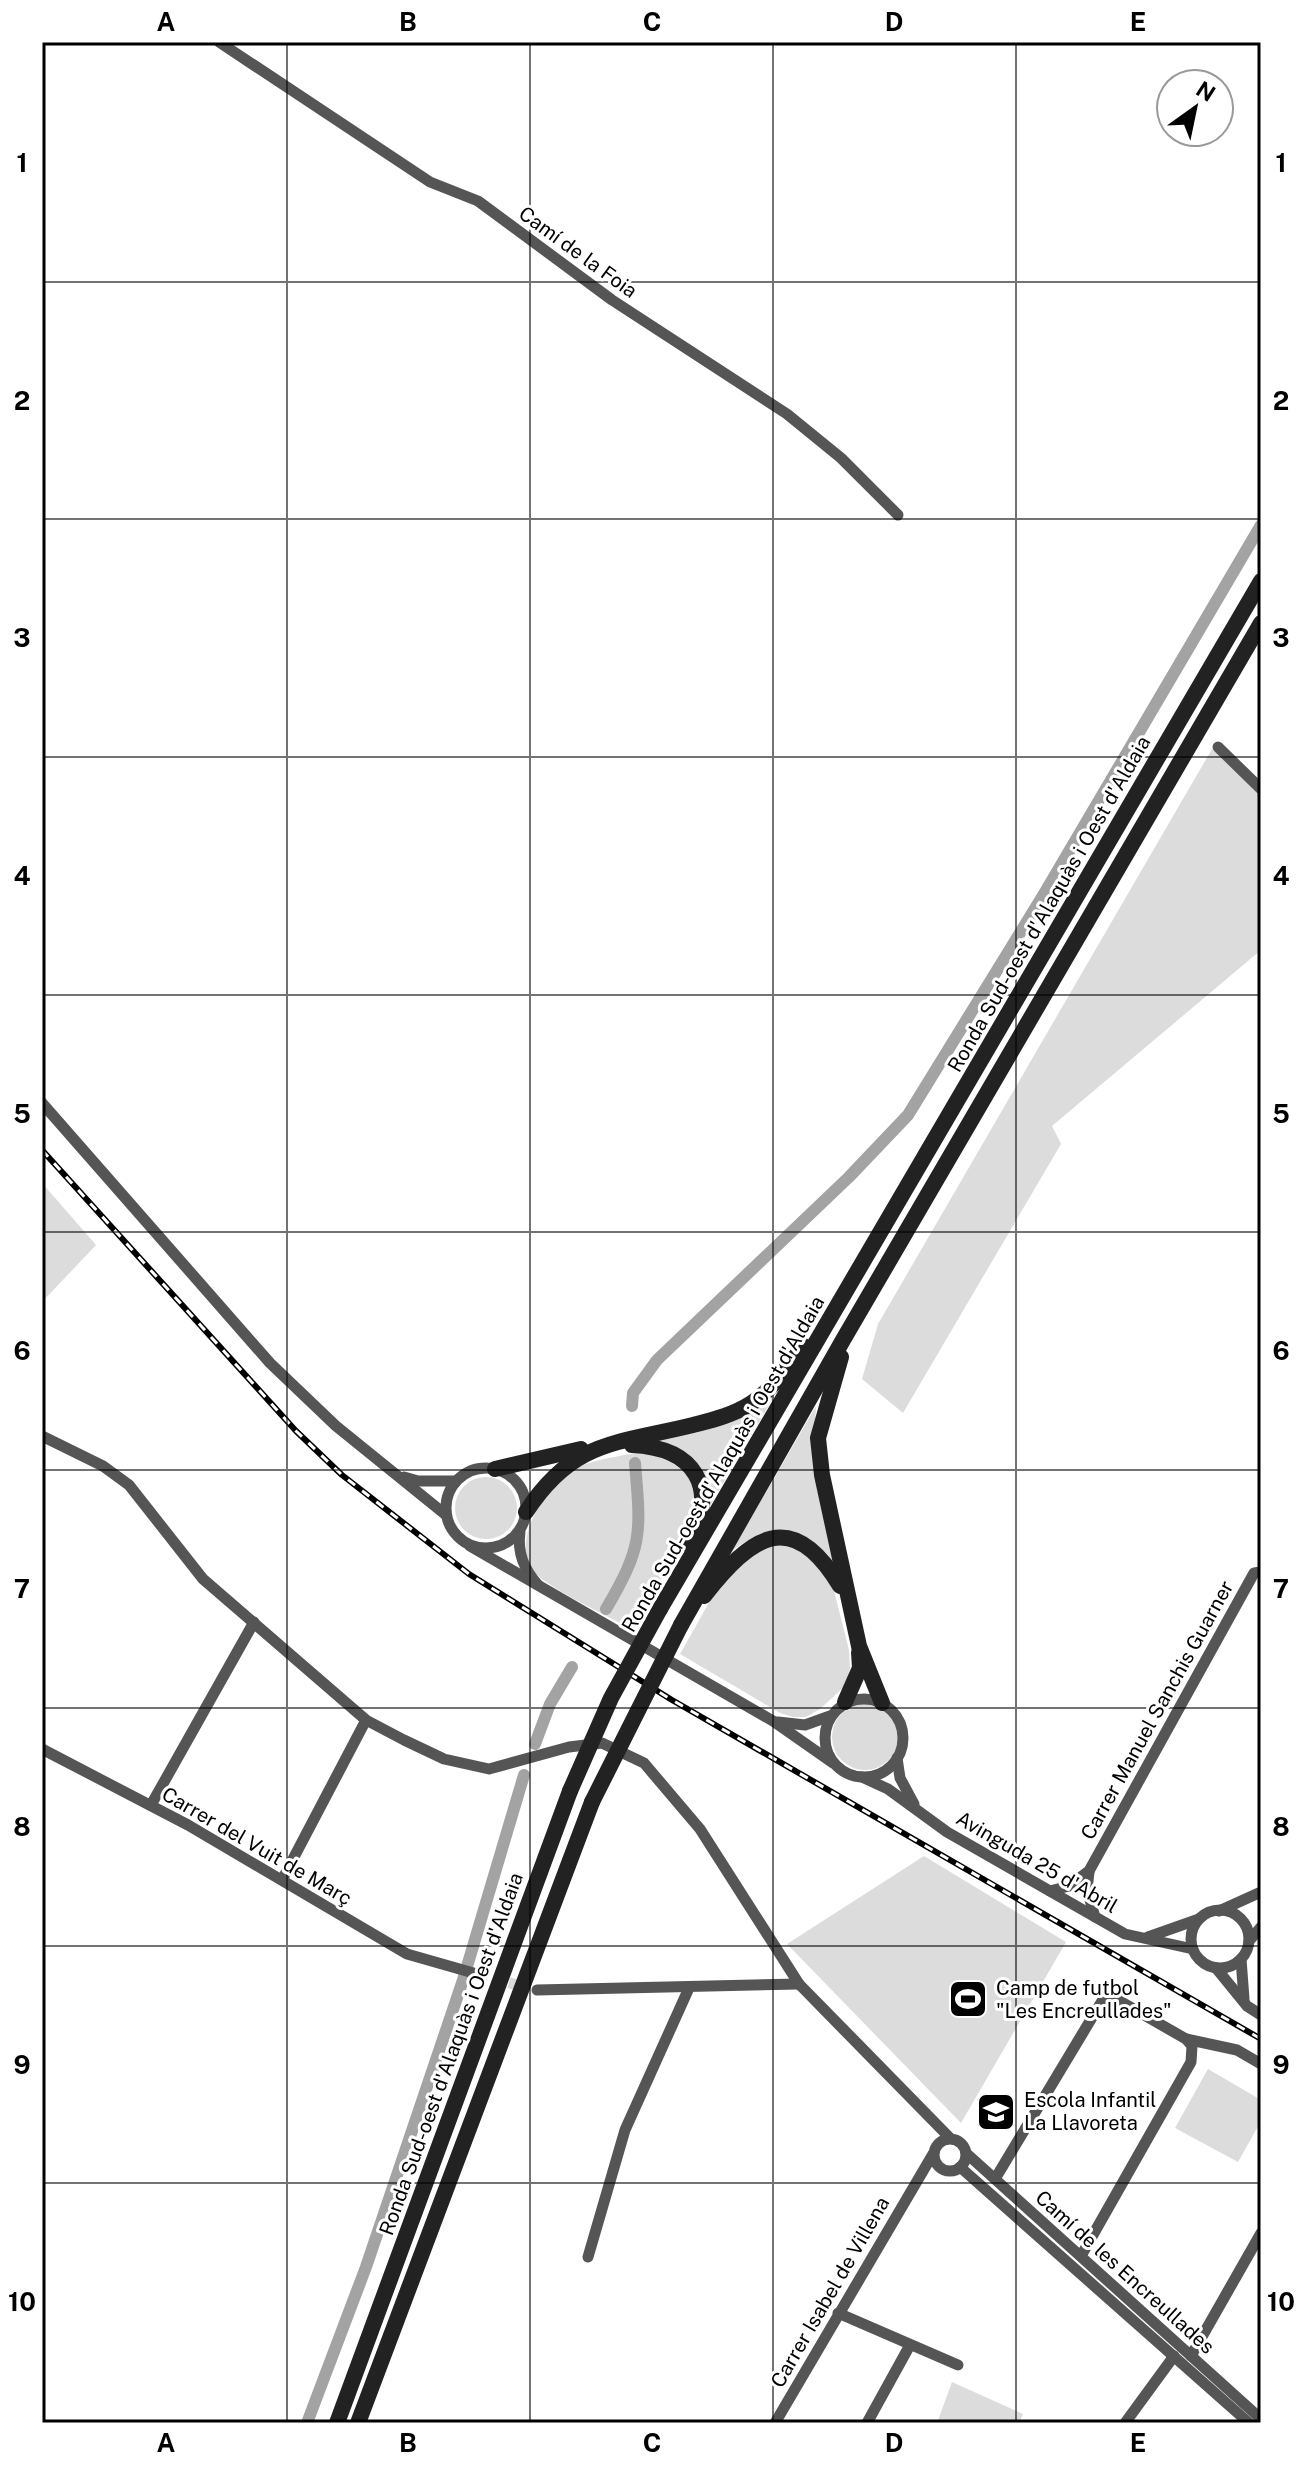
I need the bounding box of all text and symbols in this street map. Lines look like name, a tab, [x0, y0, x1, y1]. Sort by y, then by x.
text: A	[157, 6, 176, 37]
text: B	[399, 6, 417, 37]
text: C	[643, 6, 661, 37]
text: D	[885, 6, 903, 37]
text: E	[1130, 6, 1146, 37]
north arrow	[1155, 68, 1235, 148]
text: N	[1192, 76, 1220, 107]
text: 1	[16, 147, 28, 178]
text: 1	[1275, 147, 1287, 178]
street label: Camí de la Foia	[514, 201, 642, 303]
text: 2	[14, 385, 30, 416]
text: 2	[1273, 385, 1289, 416]
text: 3	[13, 622, 31, 653]
text: 3	[1272, 622, 1290, 653]
street label: Ronda Sud-oest d'Alaquàs i Oest d'Aldaia	[943, 732, 1155, 1076]
text: 4	[13, 860, 31, 891]
text: 4	[1272, 860, 1290, 891]
text: 5	[13, 1098, 31, 1129]
text: 5	[1272, 1098, 1290, 1129]
street label: Ronda Sud-oest d'Alaquàs i Oest d'Aldaia	[617, 1292, 829, 1636]
text: 6	[13, 1335, 31, 1366]
text: 6	[1272, 1335, 1290, 1366]
text: 7	[14, 1573, 30, 1604]
text: 7	[1273, 1573, 1289, 1604]
street label: Carrer Manuel Sanchis Guarner	[1076, 1576, 1238, 1844]
street label: Carrer del Vuit de Març	[158, 1782, 356, 1910]
street label: Avinguda 25 d'Abril	[952, 1806, 1122, 1918]
text: 8	[13, 1811, 31, 1842]
text: 8	[1272, 1811, 1290, 1842]
street label: Ronda Sud-oest d'Alaquàs i Oest d'Aldaia	[374, 1869, 528, 2239]
place label: Camp de futbol "Les Encreullades"	[996, 1976, 1171, 2023]
sports icon: Camp de futbol "Les Encreullades"	[947, 1978, 989, 2020]
text: 9	[13, 2049, 31, 2080]
text: 9	[1272, 2049, 1290, 2080]
place label: Escola Infantil La Llavoreta	[1024, 2088, 1156, 2135]
school or university icon: Escola Infantil La Llavoreta	[975, 2091, 1017, 2133]
street label: Camí de les Encreullades	[1031, 2185, 1219, 2359]
street label: Carrer Isabel de Villena	[766, 2192, 894, 2392]
text: 10	[8, 2286, 36, 2317]
text: 10	[1267, 2286, 1295, 2317]
text: A	[157, 2427, 176, 2458]
text: B	[399, 2427, 417, 2458]
text: C	[643, 2427, 661, 2458]
text: D	[885, 2427, 903, 2458]
text: E	[1130, 2427, 1146, 2458]

